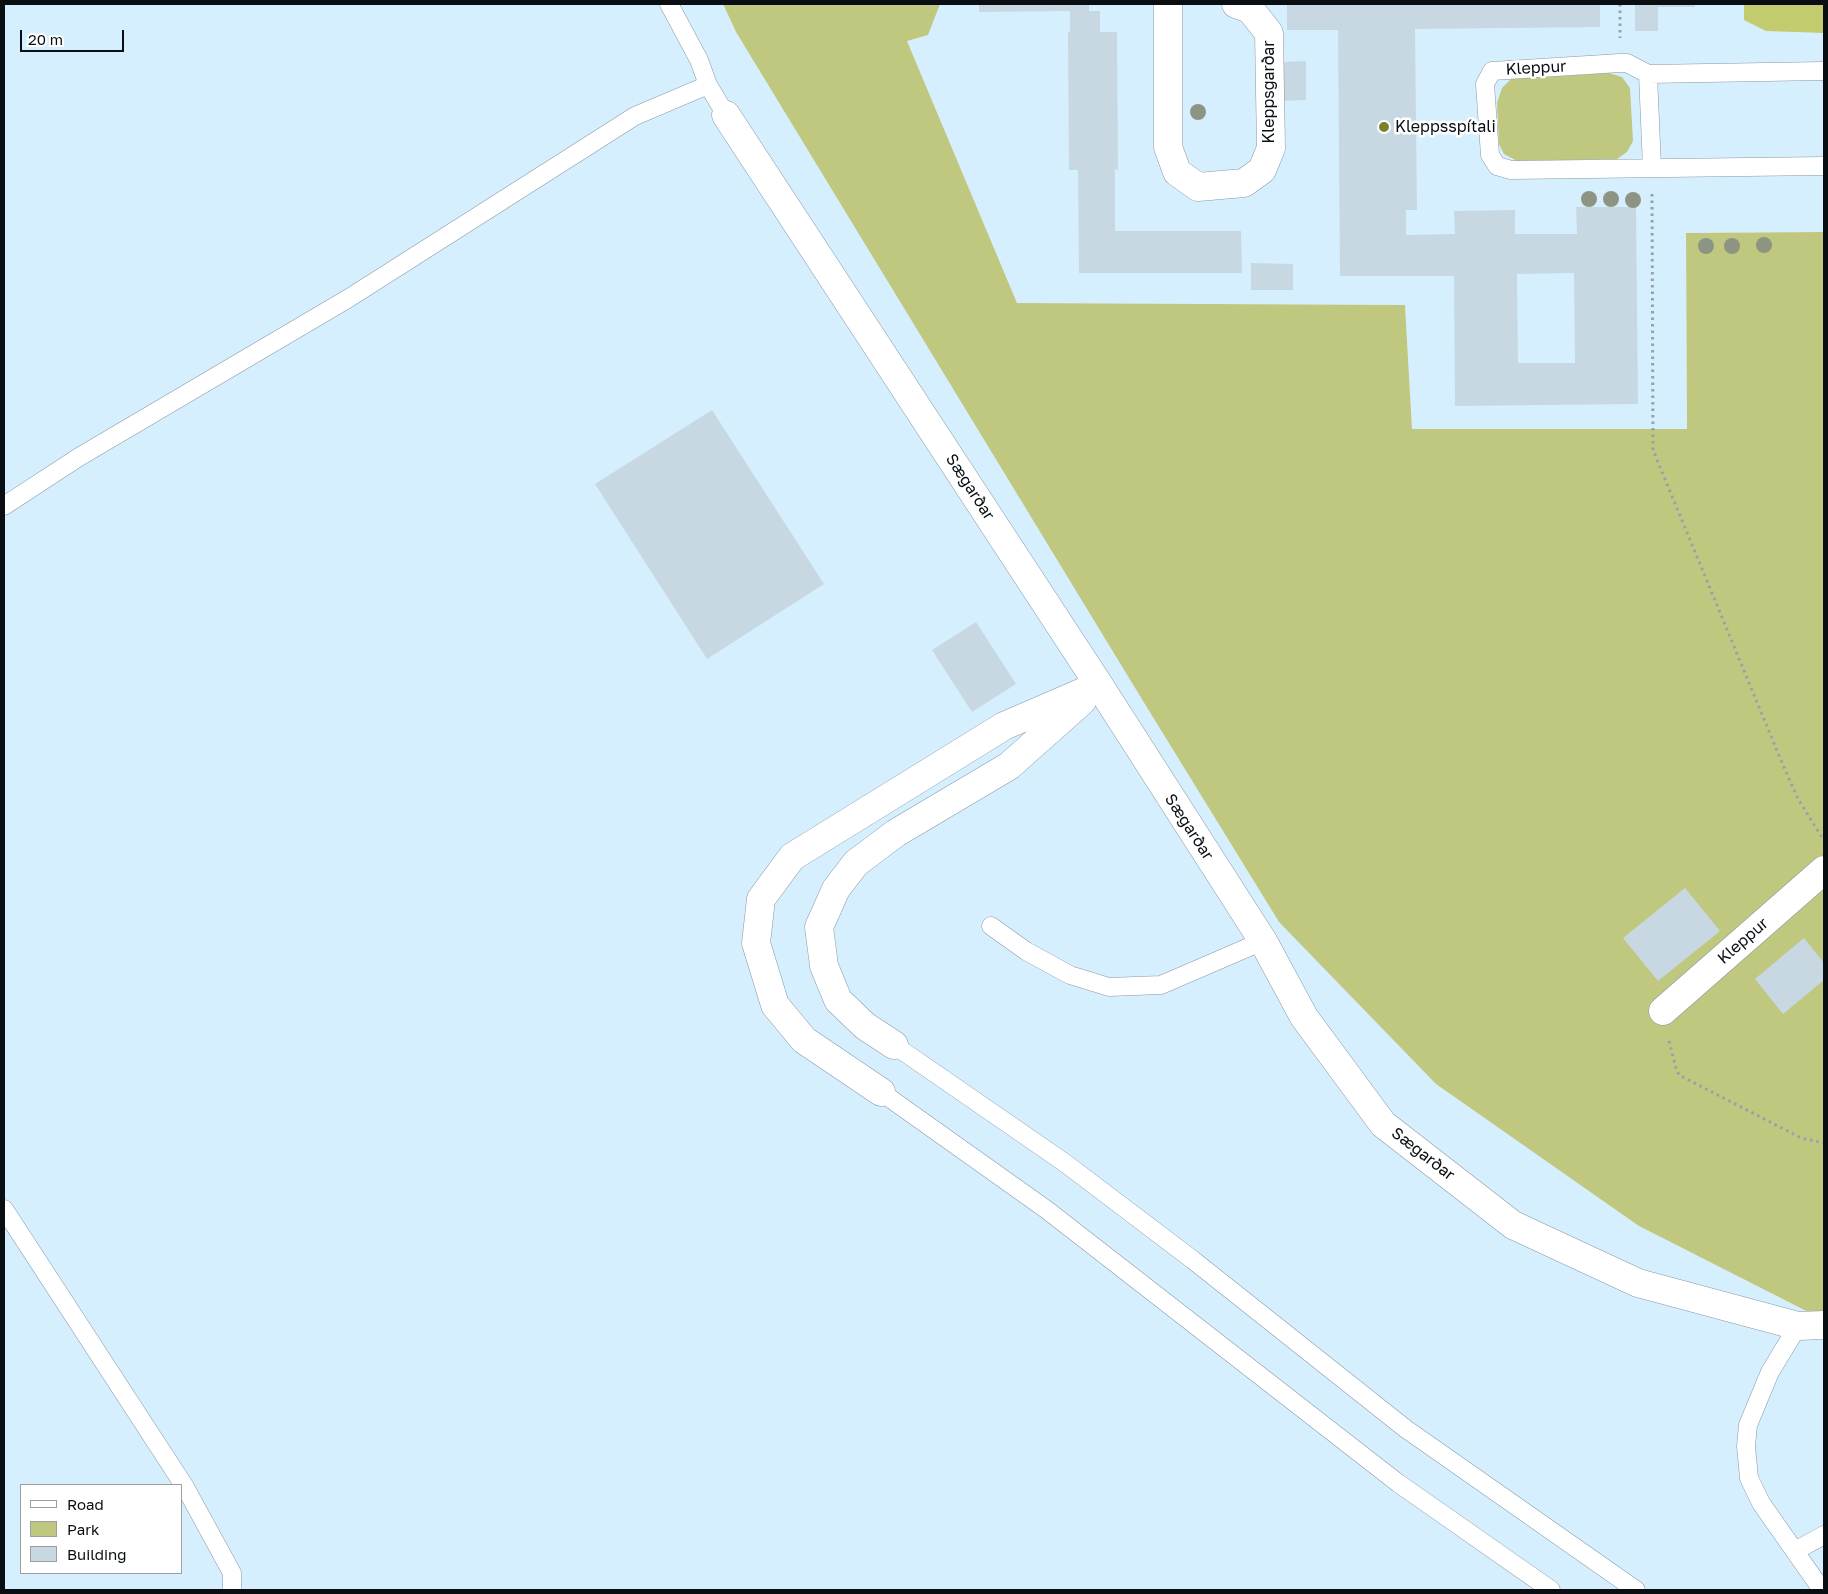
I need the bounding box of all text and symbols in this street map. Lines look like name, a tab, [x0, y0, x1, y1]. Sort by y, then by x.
scale bar	[22, 20, 126, 52]
text: 20 m	[28, 30, 63, 48]
street label: Kleppsgarðar	[1259, 40, 1279, 144]
street label: Kleppur	[1505, 57, 1567, 79]
place label: Kleppsspítali	[1395, 117, 1496, 137]
marker: Kleppsspítali	[1377, 120, 1391, 134]
street label: Sægarðar	[942, 450, 998, 524]
street label: Sægarðar	[1161, 790, 1217, 864]
street label: Kleppur	[1714, 914, 1772, 968]
street label: Sægarðar	[1388, 1123, 1458, 1185]
legend	[20, 1484, 182, 1574]
text: Road	[67, 1495, 104, 1513]
text: Park	[67, 1520, 99, 1538]
text: Building	[67, 1545, 127, 1563]

